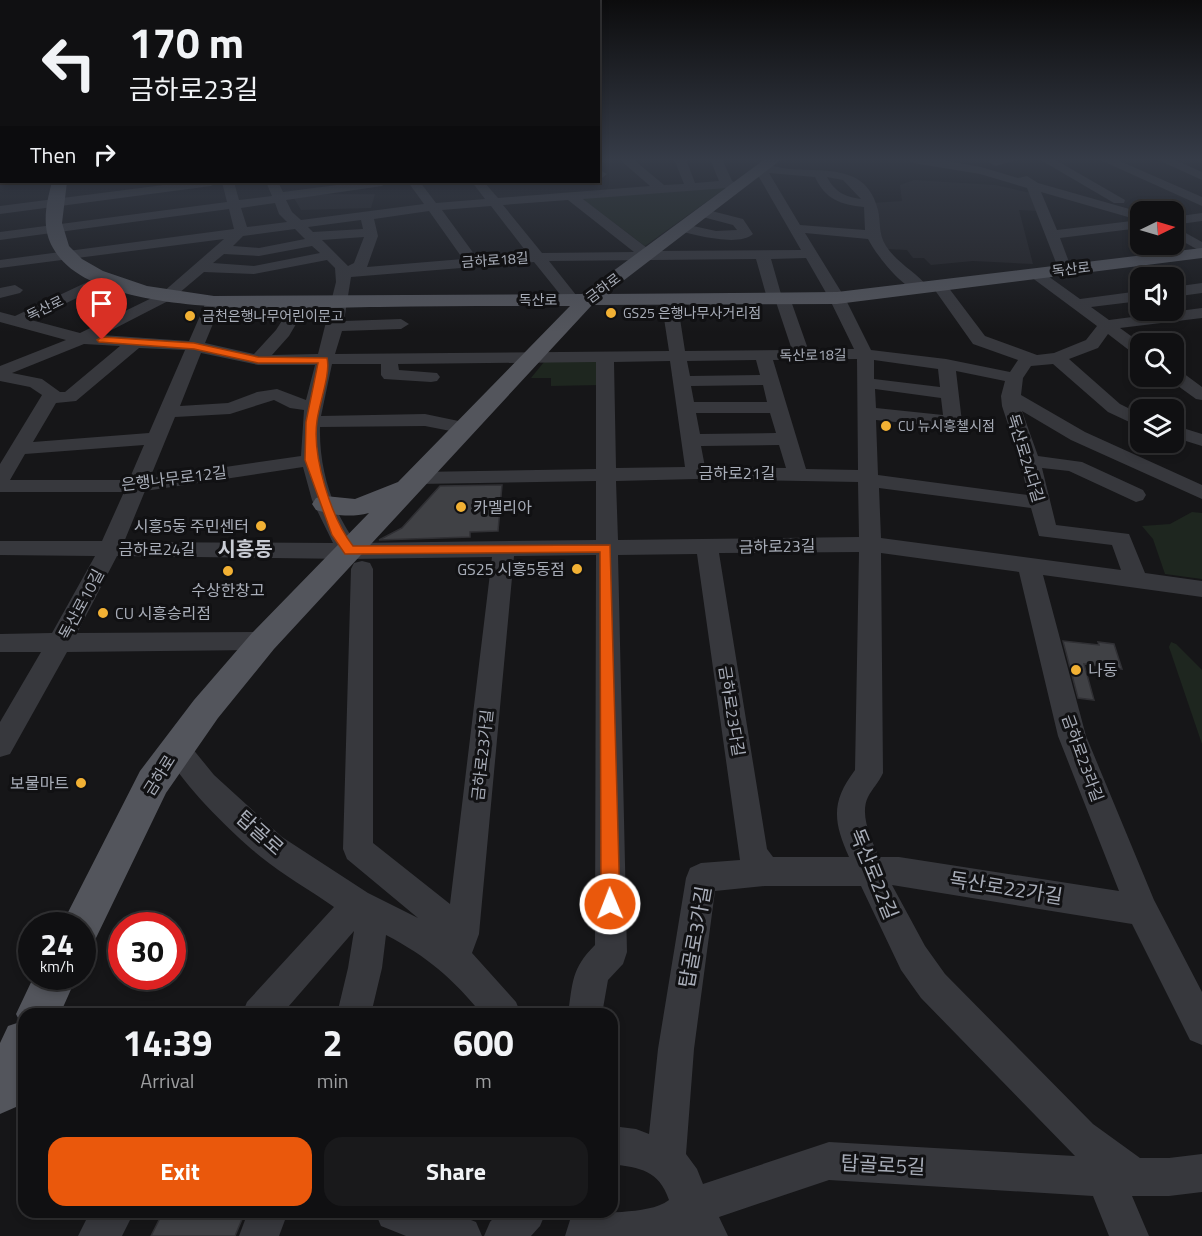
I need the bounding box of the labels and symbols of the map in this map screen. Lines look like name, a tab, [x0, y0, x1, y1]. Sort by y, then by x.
north arrow	[1130, 201, 1184, 255]
street label: 금하로18길	[461, 247, 529, 272]
street label: 독산로	[1050, 256, 1092, 281]
street label: 금하로	[581, 268, 625, 308]
pin	[76, 278, 127, 340]
street label: 독산로	[519, 289, 557, 310]
street label: 독산로	[23, 290, 67, 325]
place label: GS25 은행나무사거리점	[623, 302, 761, 323]
place label: 금천은행나무어린이문고	[202, 305, 344, 326]
marker: GS25 은행나무사거리점	[604, 306, 618, 320]
marker: 금천은행나무어린이문고	[183, 309, 197, 323]
street label: 독산로18길	[779, 343, 847, 366]
street label: 독산로24다길	[1001, 411, 1051, 505]
place label: CU 뉴시흥첼시점	[898, 415, 995, 436]
marker: CU 뉴시흥첼시점	[879, 419, 893, 433]
street label: 은행나무로12길	[120, 460, 228, 496]
street label: 금하로21길	[699, 461, 775, 485]
place label: 카멜리아	[473, 495, 532, 519]
marker: 카멜리아	[454, 500, 468, 514]
place label: 시흥5동 주민센터	[133, 514, 249, 538]
marker: 시흥5동 주민센터	[254, 519, 268, 533]
district label: 시흥동	[217, 533, 273, 564]
street label: 금하로23길	[738, 533, 816, 559]
street label: 금하로24길	[119, 537, 195, 561]
place label: GS25 시흥5동점	[457, 557, 565, 581]
marker: GS25 시흥5동점	[570, 562, 584, 576]
street label: 독산로10길	[52, 564, 110, 644]
marker: 수상한창고	[221, 564, 235, 578]
place label: 수상한창고	[191, 578, 265, 602]
place label: CU 시흥승리점	[115, 601, 211, 625]
marker: CU 시흥승리점	[96, 606, 110, 620]
place label: 나동	[1088, 658, 1118, 682]
marker: 나동	[1069, 663, 1083, 677]
street label: 금하로23다길	[713, 664, 751, 758]
street label: 금하로23가길	[465, 708, 499, 802]
street label: 금하로23라길	[1056, 711, 1110, 805]
street label: 금하로	[137, 750, 181, 800]
place label: 보물마트	[10, 771, 69, 795]
marker: 보물마트	[74, 776, 88, 790]
street label: 탑골로	[229, 803, 291, 863]
street label: 독산로22길	[842, 824, 907, 924]
street label: 독산로22가길	[947, 863, 1065, 912]
position arrow	[578, 872, 642, 936]
street label: 탑골로3가길	[670, 883, 719, 990]
speed limit sign: 30	[108, 912, 186, 990]
street label: 탑골로5길	[840, 1147, 926, 1182]

